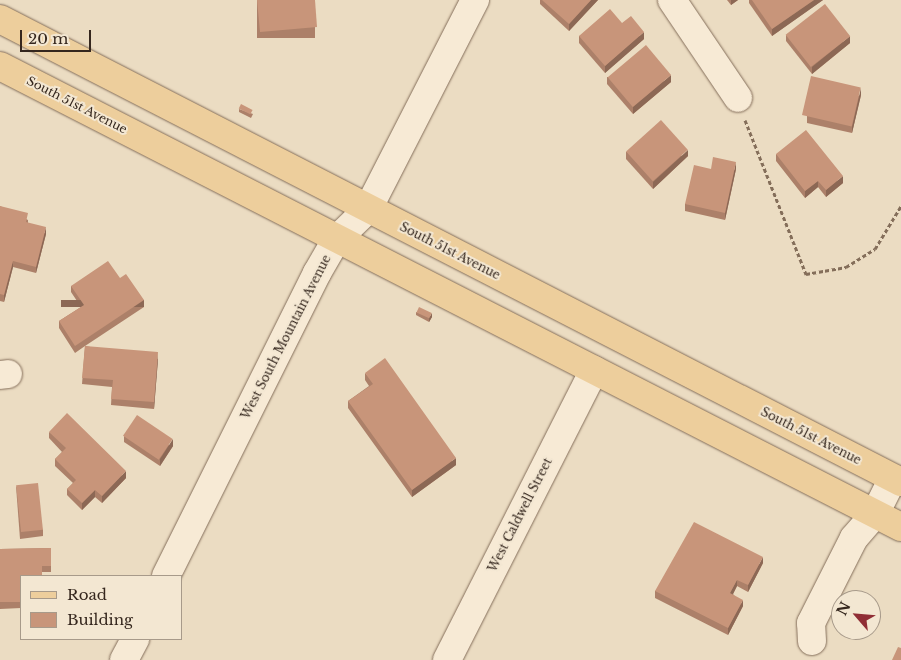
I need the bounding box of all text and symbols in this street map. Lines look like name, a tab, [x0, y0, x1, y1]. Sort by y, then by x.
scale bar	[22, 20, 94, 52]
text: 20 m	[28, 29, 68, 48]
street label: South 51st Avenue	[24, 73, 130, 137]
street label: South 51st Avenue	[397, 219, 503, 283]
street label: West South Mountain Avenue	[238, 252, 334, 422]
street label: South 51st Avenue	[758, 404, 864, 468]
street label: West Caldwell Street	[485, 456, 555, 574]
legend	[20, 575, 182, 640]
text: Road	[67, 585, 107, 604]
north arrow	[831, 590, 881, 640]
text: N	[833, 599, 855, 619]
text: Building	[67, 610, 133, 629]

